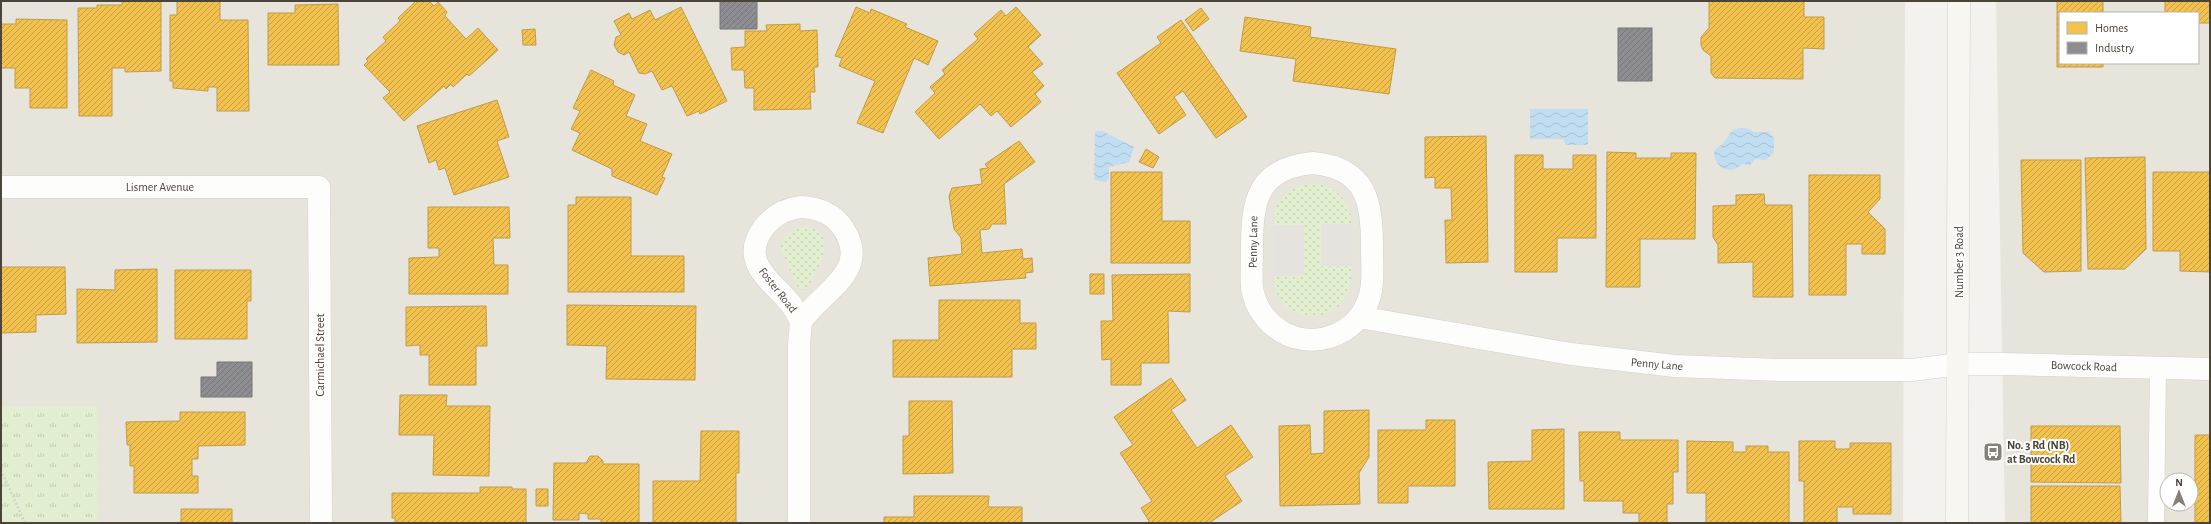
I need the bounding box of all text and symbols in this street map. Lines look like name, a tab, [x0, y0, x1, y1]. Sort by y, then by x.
legend	[2059, 12, 2199, 64]
text: Homes	[2095, 22, 2128, 34]
text: Industry	[2095, 42, 2134, 55]
street label: Lismer Avenue	[126, 181, 194, 193]
street label: Penny Lane	[1247, 216, 1260, 268]
street label: Number 3 Road	[1953, 226, 1965, 298]
street label: Foster Road	[757, 265, 799, 315]
street label: Carmichael Street	[314, 313, 326, 397]
street label: Penny Lane	[1630, 356, 1684, 373]
street label: Bowcock Road	[2051, 359, 2117, 373]
place label: No. 3 Rd (NB) at Bowcock Rd	[2007, 439, 2076, 465]
bus stop icon: No. 3 Rd (NB) at Bowcock Rd	[1982, 441, 2004, 463]
north arrow	[2159, 472, 2199, 512]
text: N	[2175, 477, 2183, 488]

